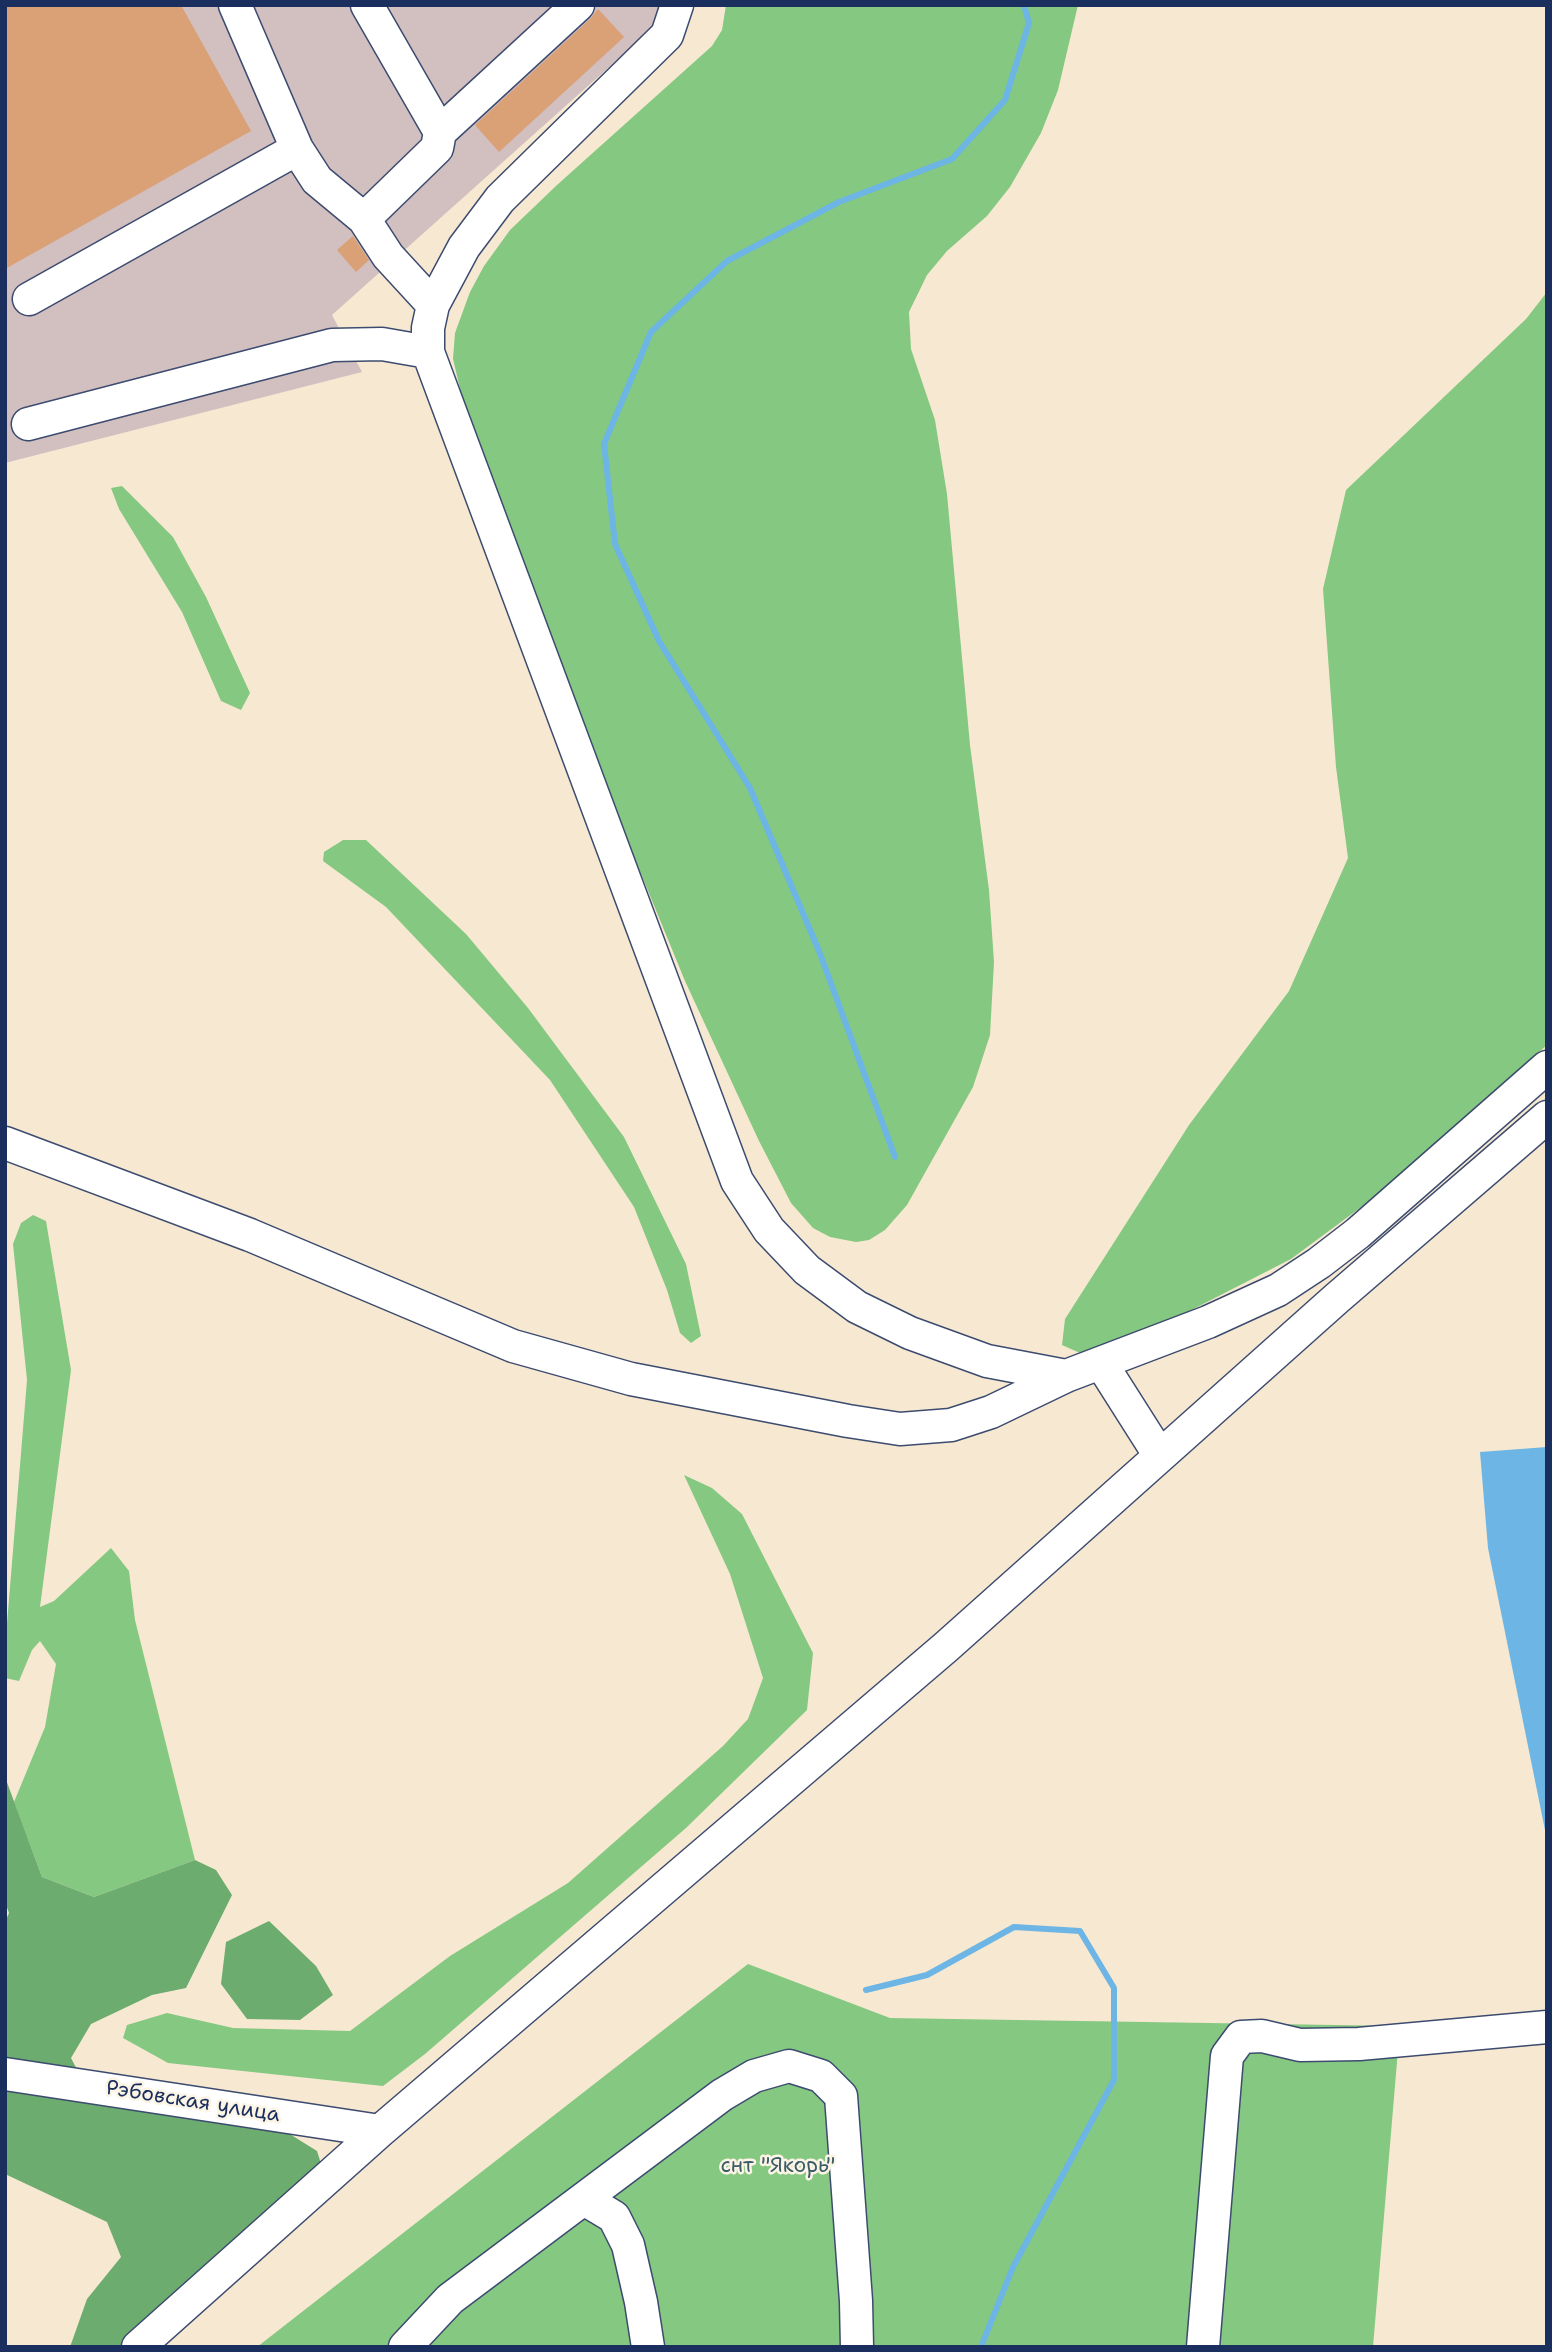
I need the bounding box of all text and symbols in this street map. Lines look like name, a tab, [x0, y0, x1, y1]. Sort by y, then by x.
street label: Рэбовская улица	[104, 2076, 282, 2128]
park label: снт "Якорь"	[721, 2154, 835, 2180]

